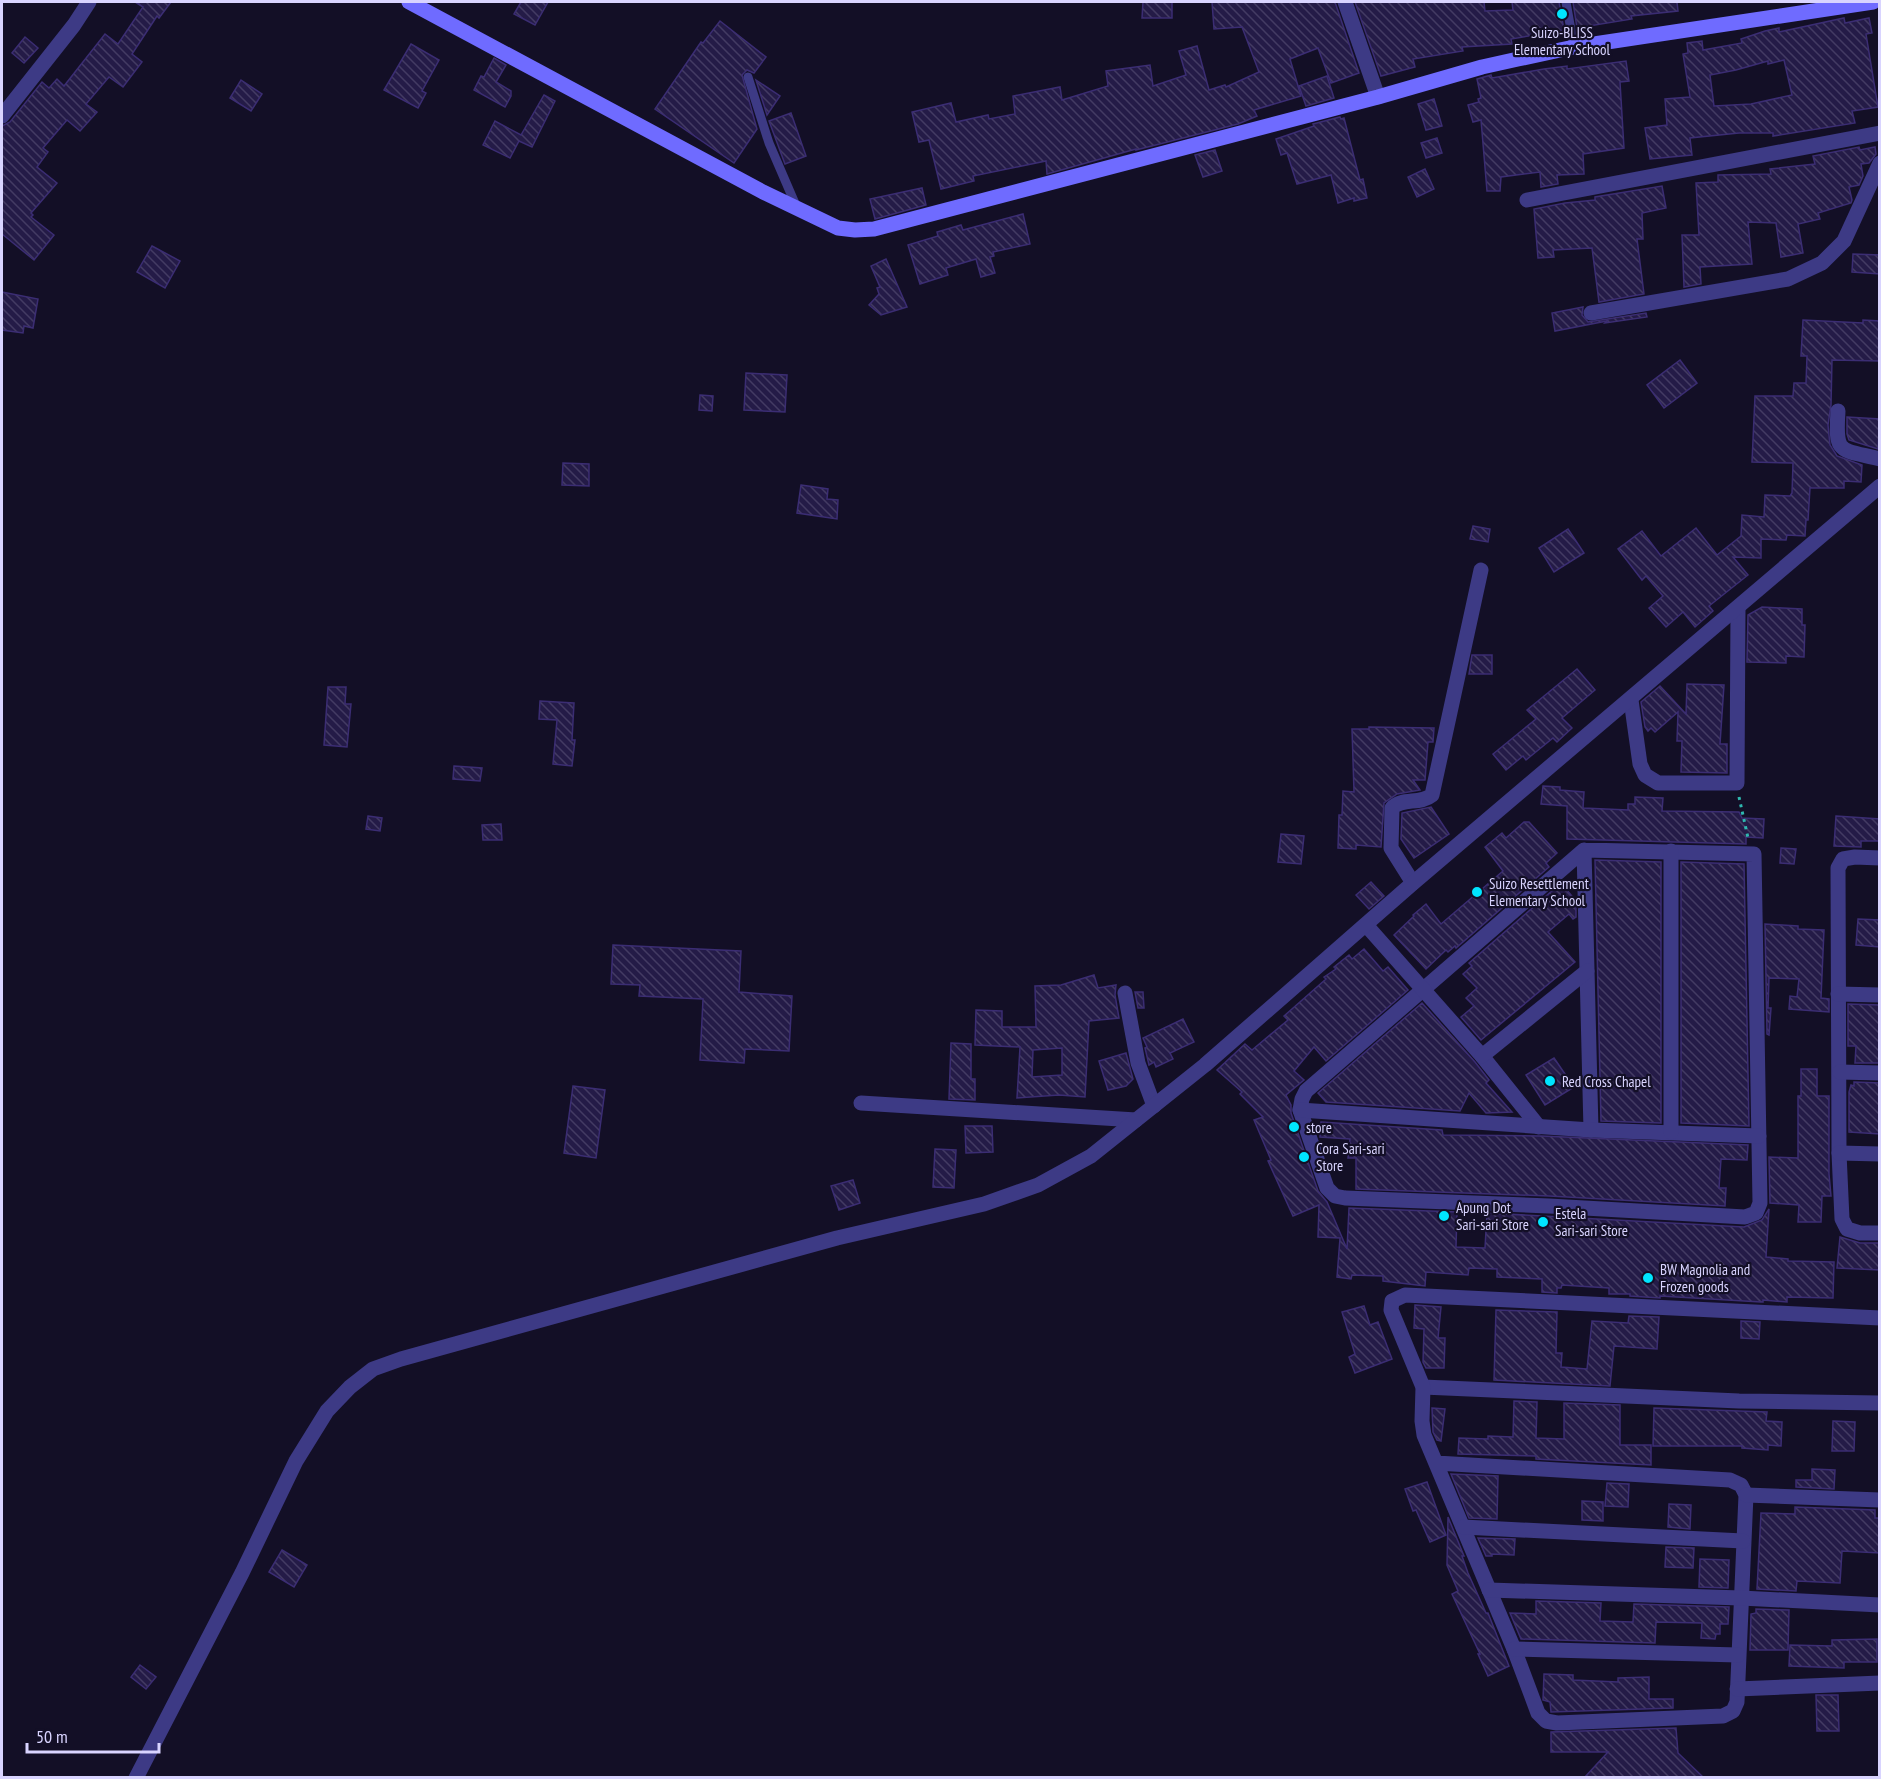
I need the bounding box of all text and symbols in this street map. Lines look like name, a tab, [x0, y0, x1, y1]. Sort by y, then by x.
marker: Suizo-BLISS Elementary School	[1555, 7, 1569, 21]
place label: Suizo-BLISS Elementary School	[1514, 23, 1611, 59]
place label: Suizo Resettlement Elementary School	[1489, 874, 1589, 910]
marker: Suizo Resettlement Elementary School	[1470, 885, 1484, 899]
place label: Red Cross Chapel	[1562, 1072, 1651, 1091]
marker: Red Cross Chapel	[1543, 1074, 1557, 1088]
place label: store	[1306, 1118, 1332, 1137]
marker: store	[1287, 1120, 1301, 1134]
place label: Cora Sari-sari Store	[1316, 1139, 1385, 1175]
marker: Cora Sari-sari Store	[1297, 1150, 1311, 1164]
place label: Apung Dot Sari-sari Store	[1456, 1198, 1529, 1234]
place label: Estela Sari-sari Store	[1555, 1204, 1628, 1240]
marker: Apung Dot Sari-sari Store	[1437, 1209, 1451, 1223]
marker: Estela Sari-sari Store	[1536, 1215, 1550, 1229]
place label: BW Magnolia and Frozen goods	[1660, 1260, 1750, 1296]
marker: BW Magnolia and Frozen goods	[1641, 1271, 1655, 1285]
scale bar	[27, 1716, 159, 1754]
text: 50 m	[36, 1725, 68, 1748]

